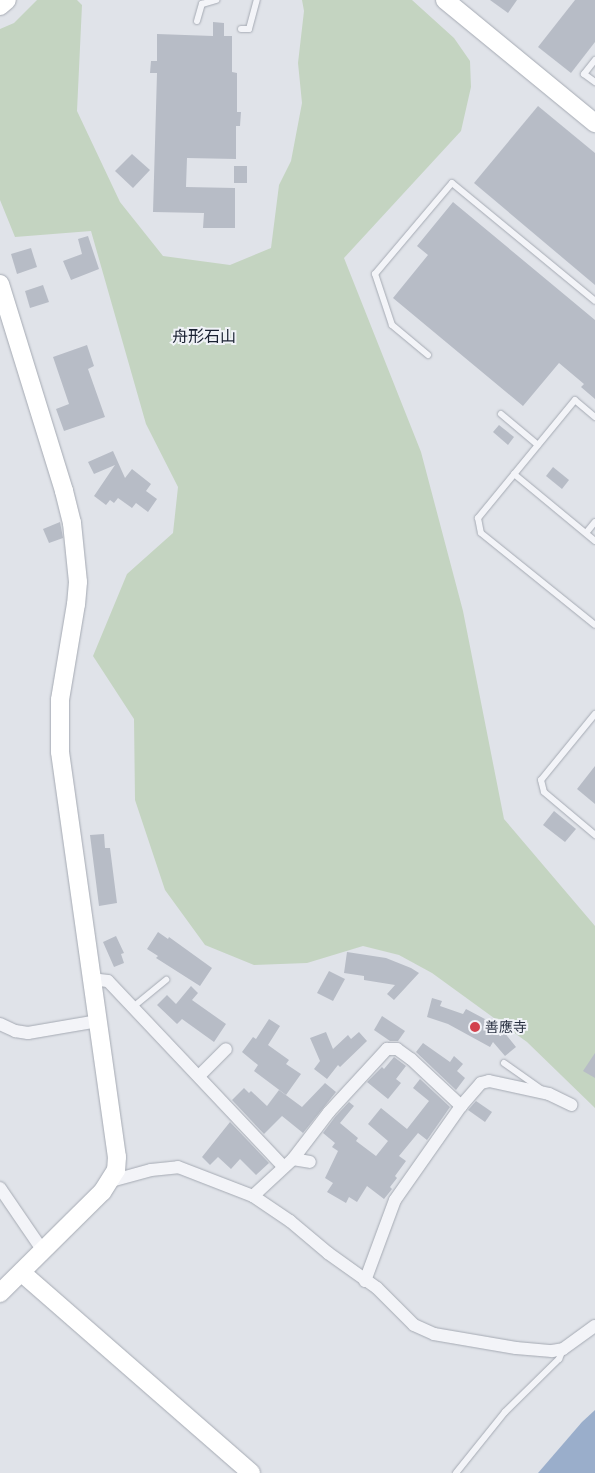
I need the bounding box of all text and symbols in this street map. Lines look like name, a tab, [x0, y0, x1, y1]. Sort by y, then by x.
district label: 舟形石山	[172, 326, 236, 346]
place label: 善應寺	[485, 1019, 527, 1035]
marker: 善應寺	[469, 1021, 481, 1033]

